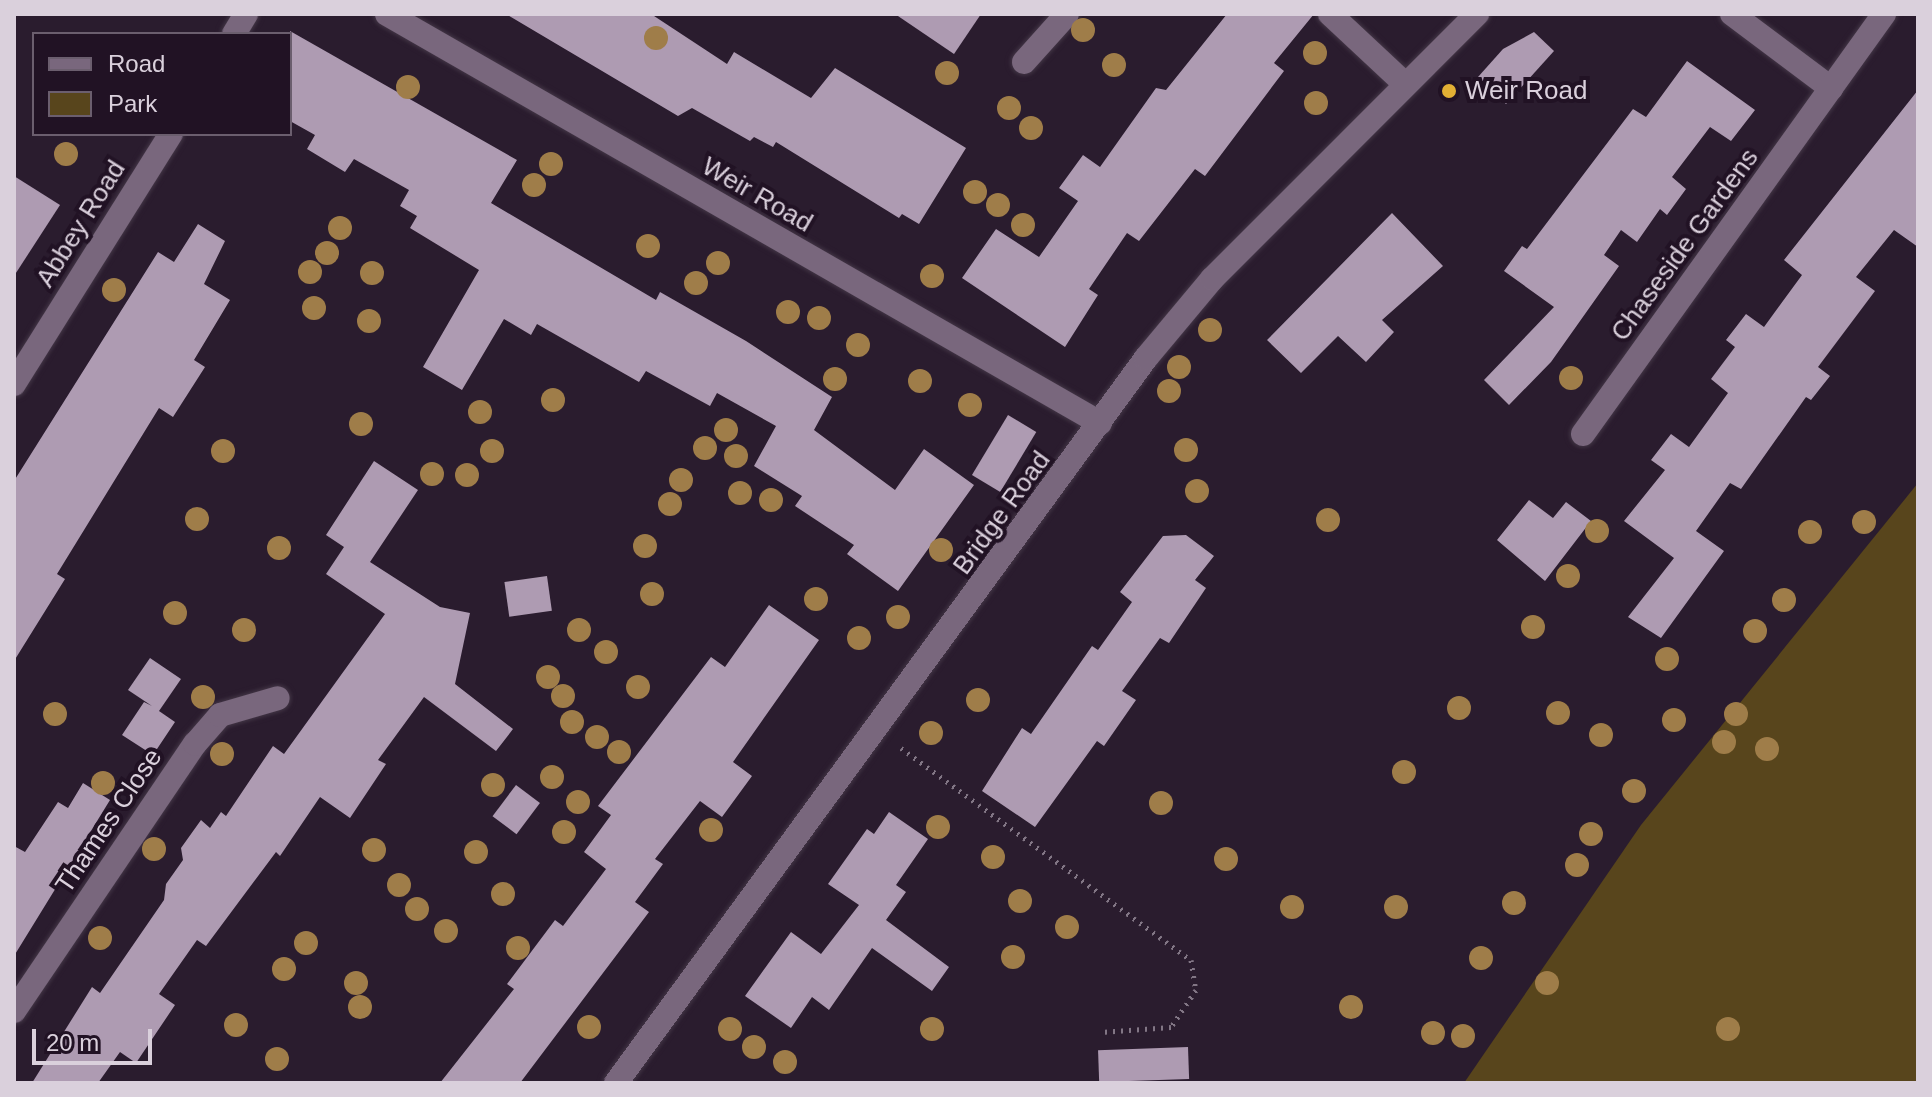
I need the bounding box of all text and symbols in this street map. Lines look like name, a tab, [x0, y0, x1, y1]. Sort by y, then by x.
legend	[32, 32, 292, 136]
text: Road	[108, 50, 165, 77]
place label: Weir Road	[1465, 75, 1587, 107]
marker: Weir Road	[1440, 82, 1458, 100]
text: Park	[108, 90, 157, 117]
street label: Chaseside Gardens	[1605, 143, 1765, 347]
street label: Weir Road	[696, 151, 818, 239]
street label: Abbey Road	[30, 155, 132, 293]
street label: Bridge Road	[947, 445, 1057, 581]
street label: Thames Close	[49, 743, 169, 899]
scale bar	[36, 1013, 156, 1063]
text: 20 m	[46, 1029, 99, 1056]

